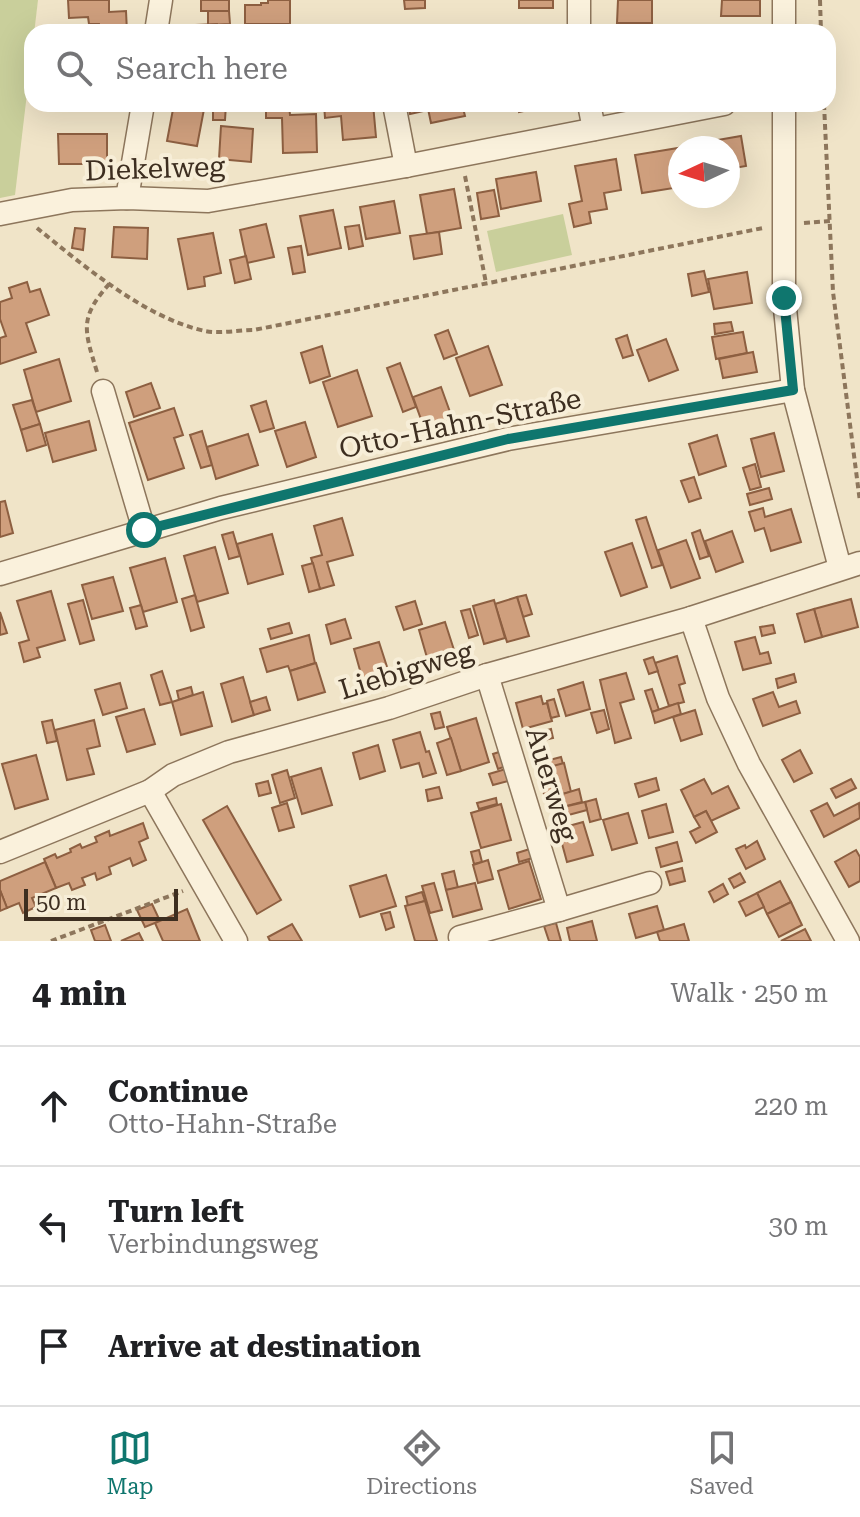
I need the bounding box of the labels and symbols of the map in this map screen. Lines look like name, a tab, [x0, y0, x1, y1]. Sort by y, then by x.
north arrow	[668, 136, 740, 208]
street label: Diekelweg	[84, 150, 226, 187]
route end	[766, 280, 802, 316]
street label: Otto-Hahn-Straße	[336, 382, 584, 465]
route start	[126, 512, 162, 548]
street label: Liebigweg	[335, 634, 477, 706]
street label: Auerweg	[519, 723, 585, 845]
scale bar	[24, 885, 178, 921]

